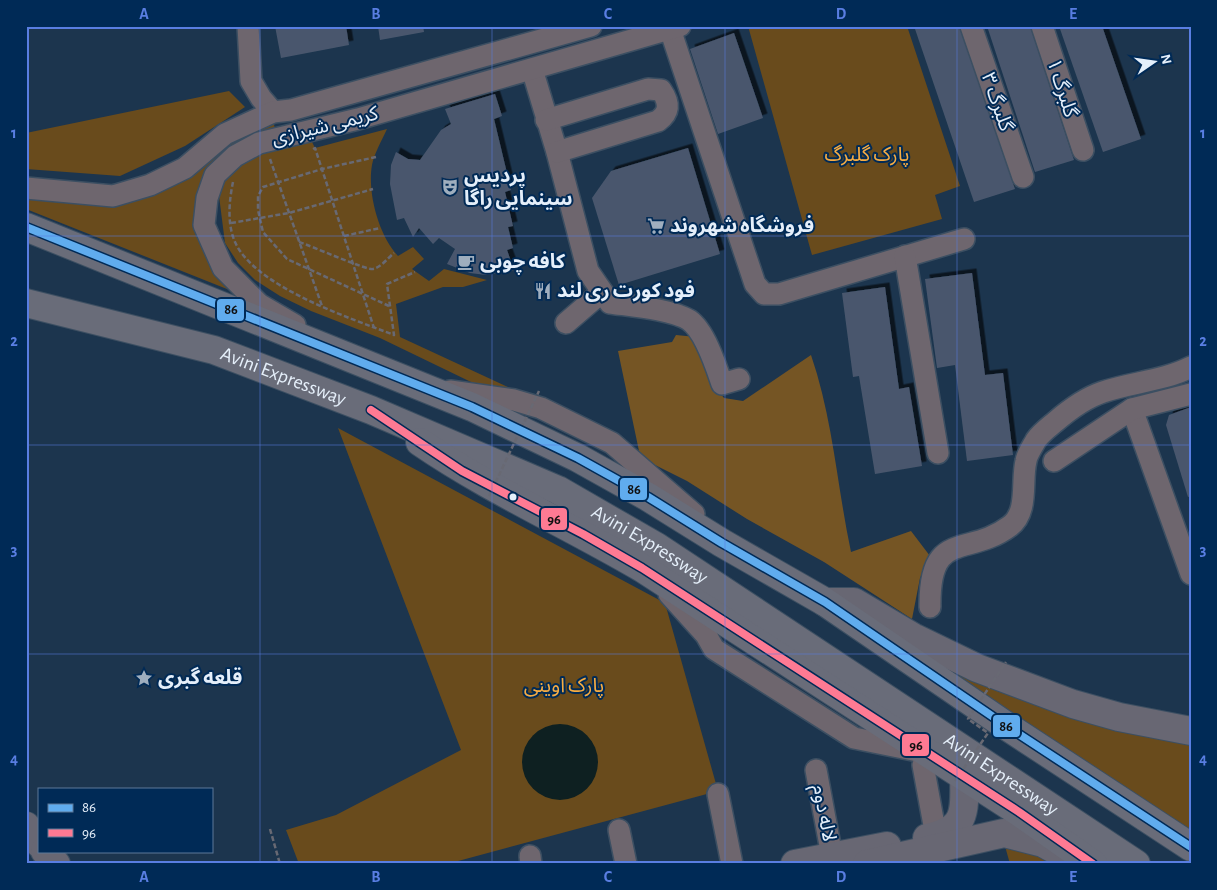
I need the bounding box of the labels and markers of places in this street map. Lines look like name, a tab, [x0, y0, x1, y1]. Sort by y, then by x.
place label: پردیس سینمایی راگا	[464, 166, 572, 210]
theatre icon: پردیس سینمایی راگا	[440, 177, 460, 197]
place label: فروشگاه شهروند	[670, 214, 814, 237]
supermarket icon: فروشگاه شهروند	[646, 216, 666, 236]
place label: کافه چوبی	[480, 251, 566, 275]
cafe icon: کافه چوبی	[456, 252, 476, 272]
place label: فود کورت ری لند	[557, 280, 695, 302]
restaurant icon: فود کورت ری لند	[533, 281, 553, 301]
unlabelled marker	[508, 492, 518, 502]
place label: قلعه گبری	[158, 666, 242, 689]
place icon: قلعه گبری	[134, 668, 154, 688]

